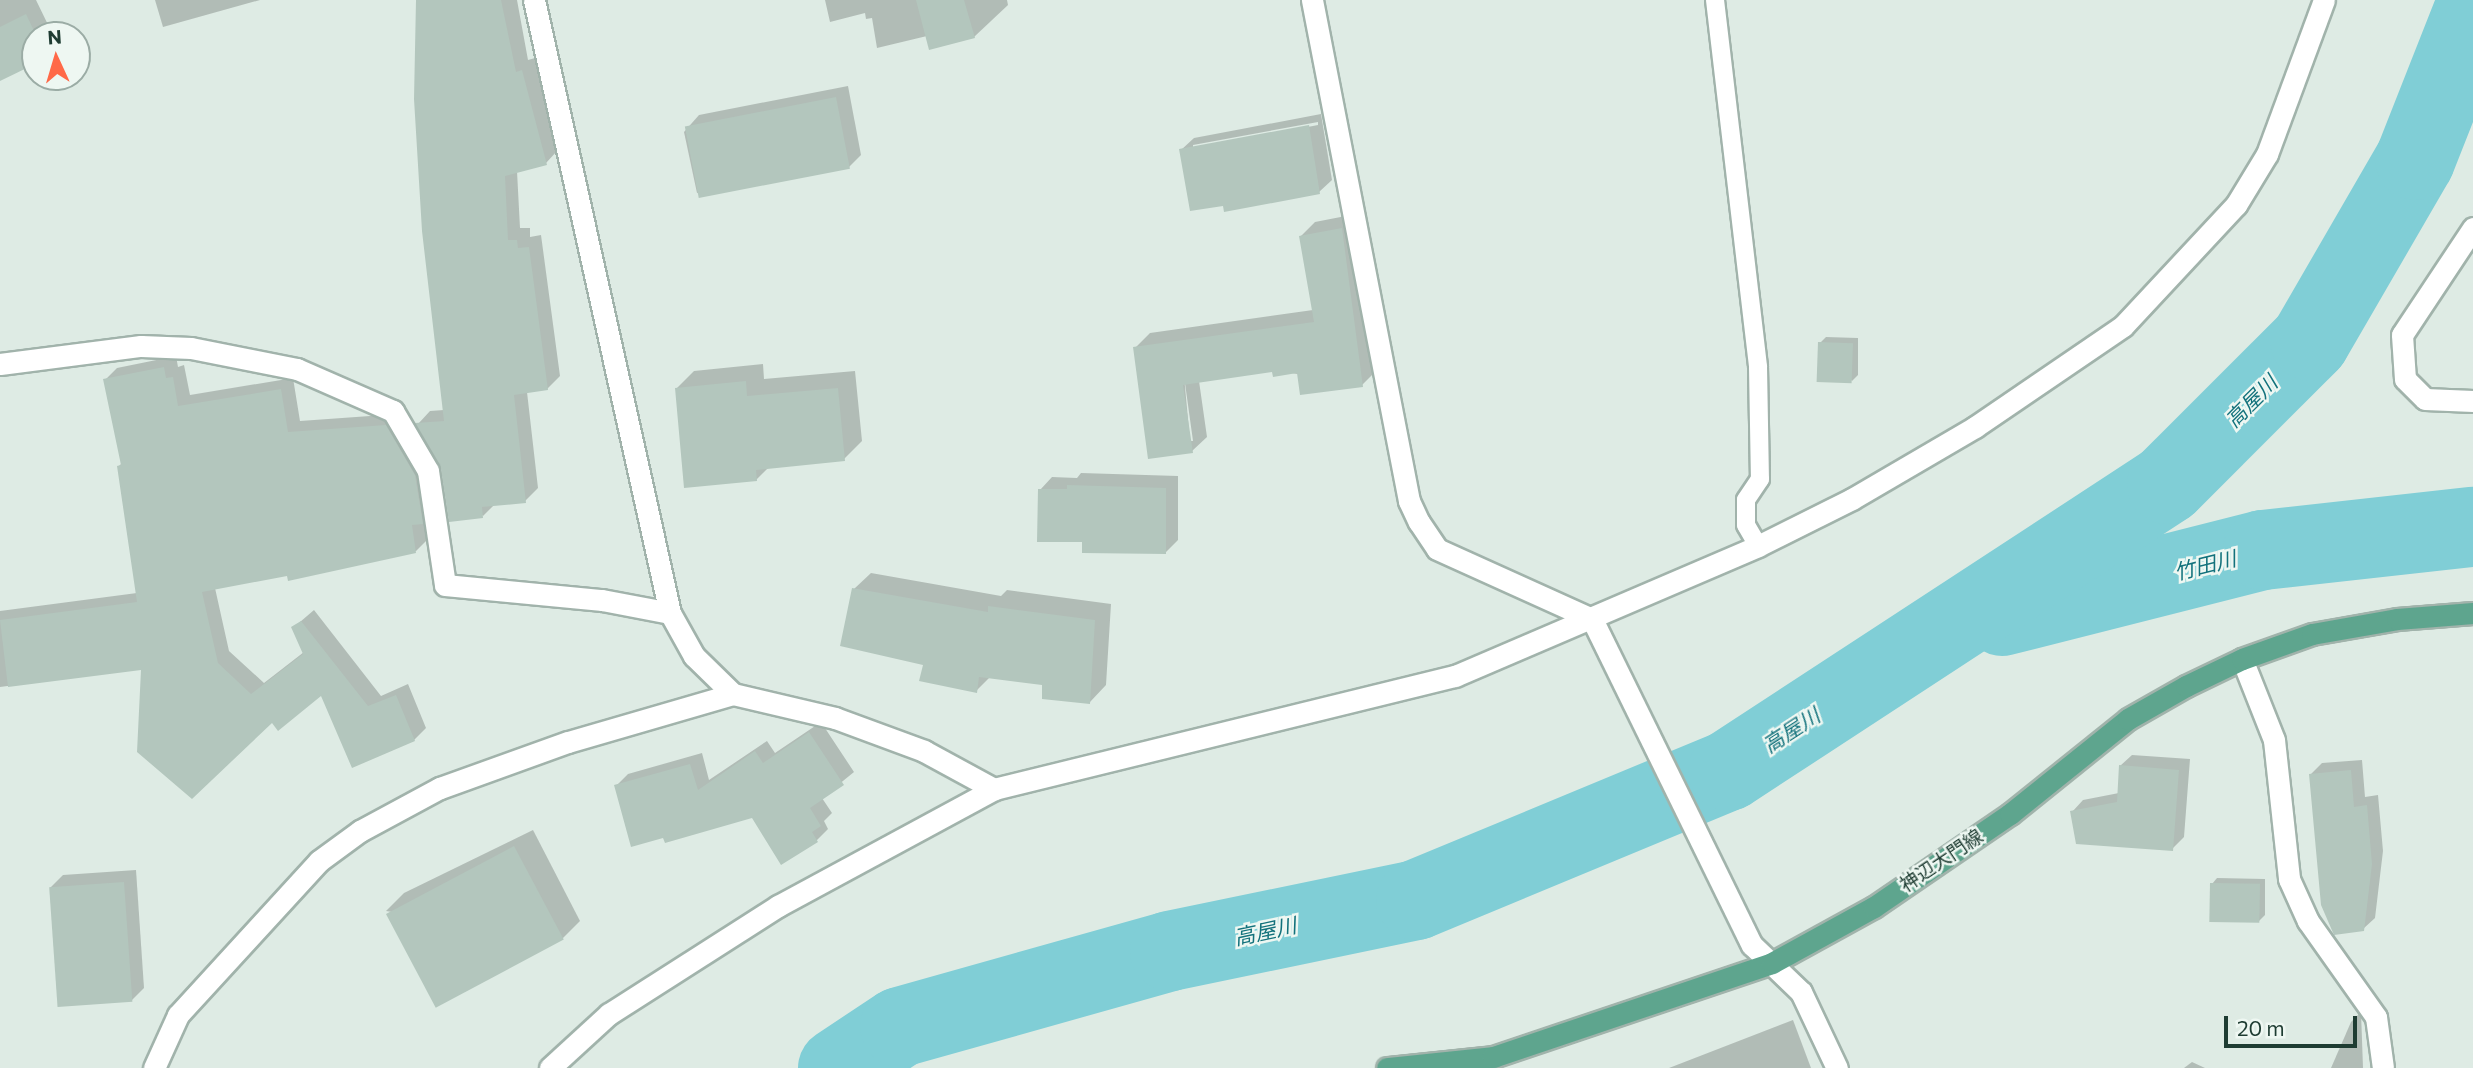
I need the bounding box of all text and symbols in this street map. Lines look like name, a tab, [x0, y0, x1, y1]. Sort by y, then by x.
north arrow	[21, 21, 91, 91]
text: N	[47, 25, 63, 49]
water label: 高屋川	[2220, 370, 2282, 432]
water label: 竹田川	[2171, 545, 2239, 585]
water label: 高屋川	[1758, 702, 1824, 758]
street label: 神辺大門線	[1895, 824, 1987, 896]
water label: 高屋川	[1232, 912, 1298, 950]
scale bar	[2228, 1002, 2361, 1046]
text: 20 m	[2237, 1015, 2285, 1040]

